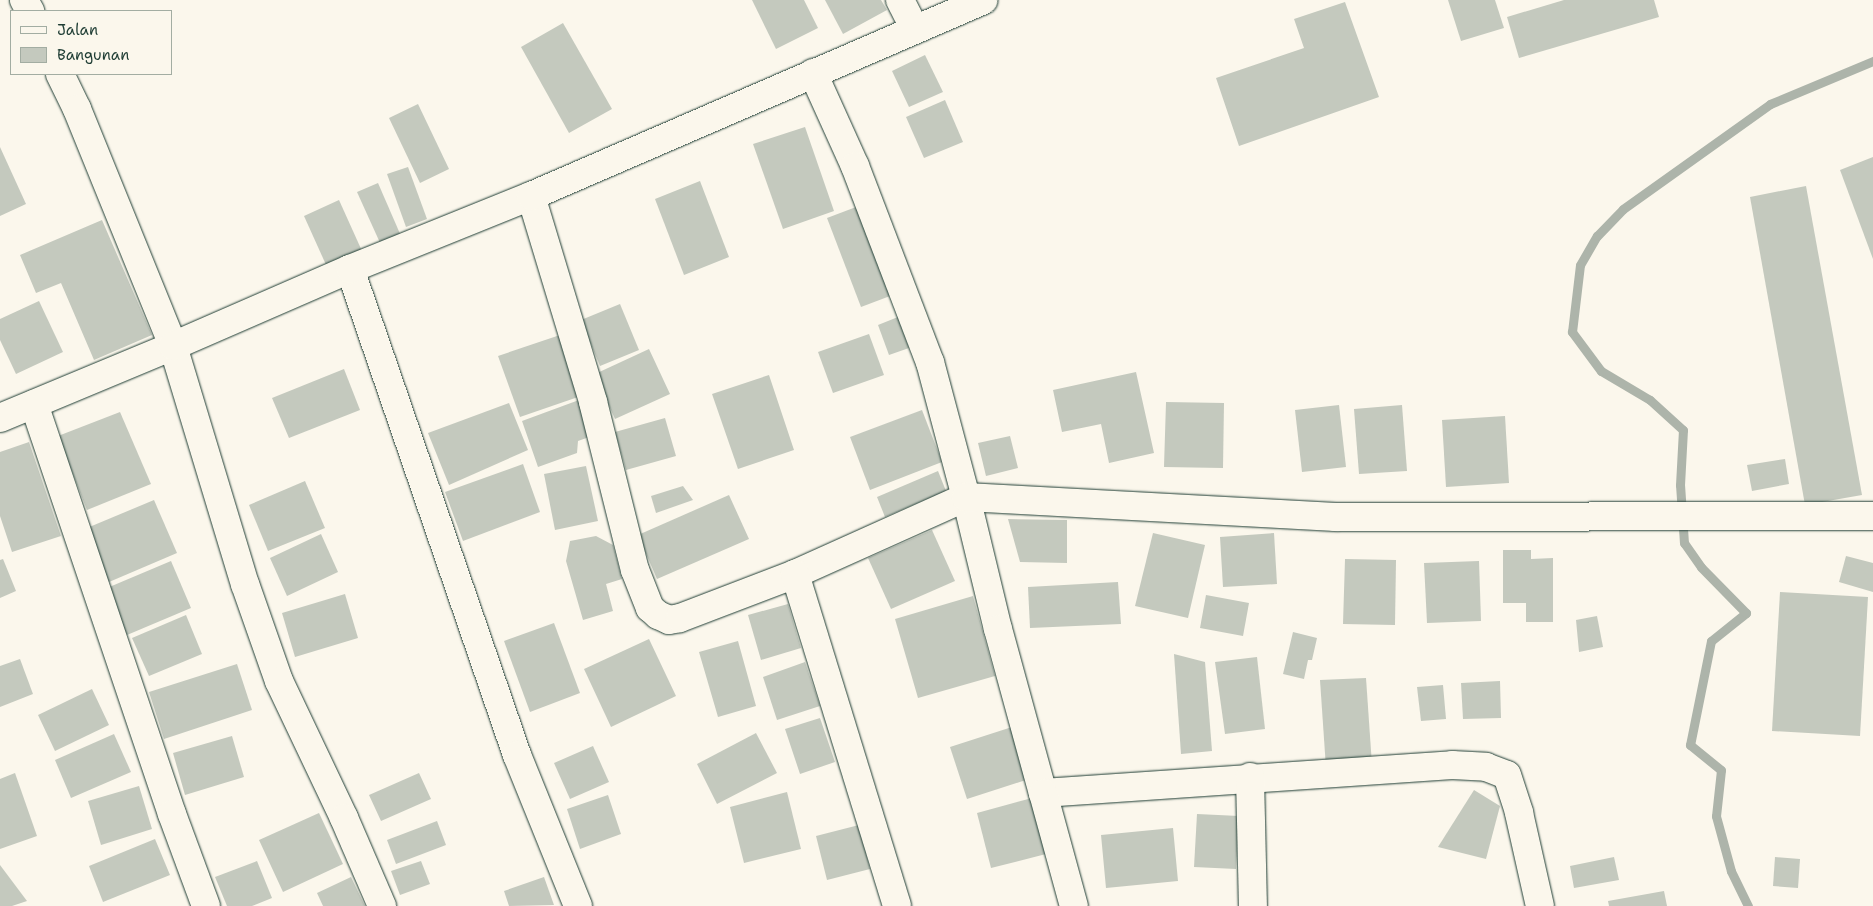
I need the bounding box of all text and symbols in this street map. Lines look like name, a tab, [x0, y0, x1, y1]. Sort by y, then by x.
legend	[10, 10, 172, 75]
text: Jalan	[57, 20, 98, 40]
text: Bangunan	[57, 45, 129, 65]

